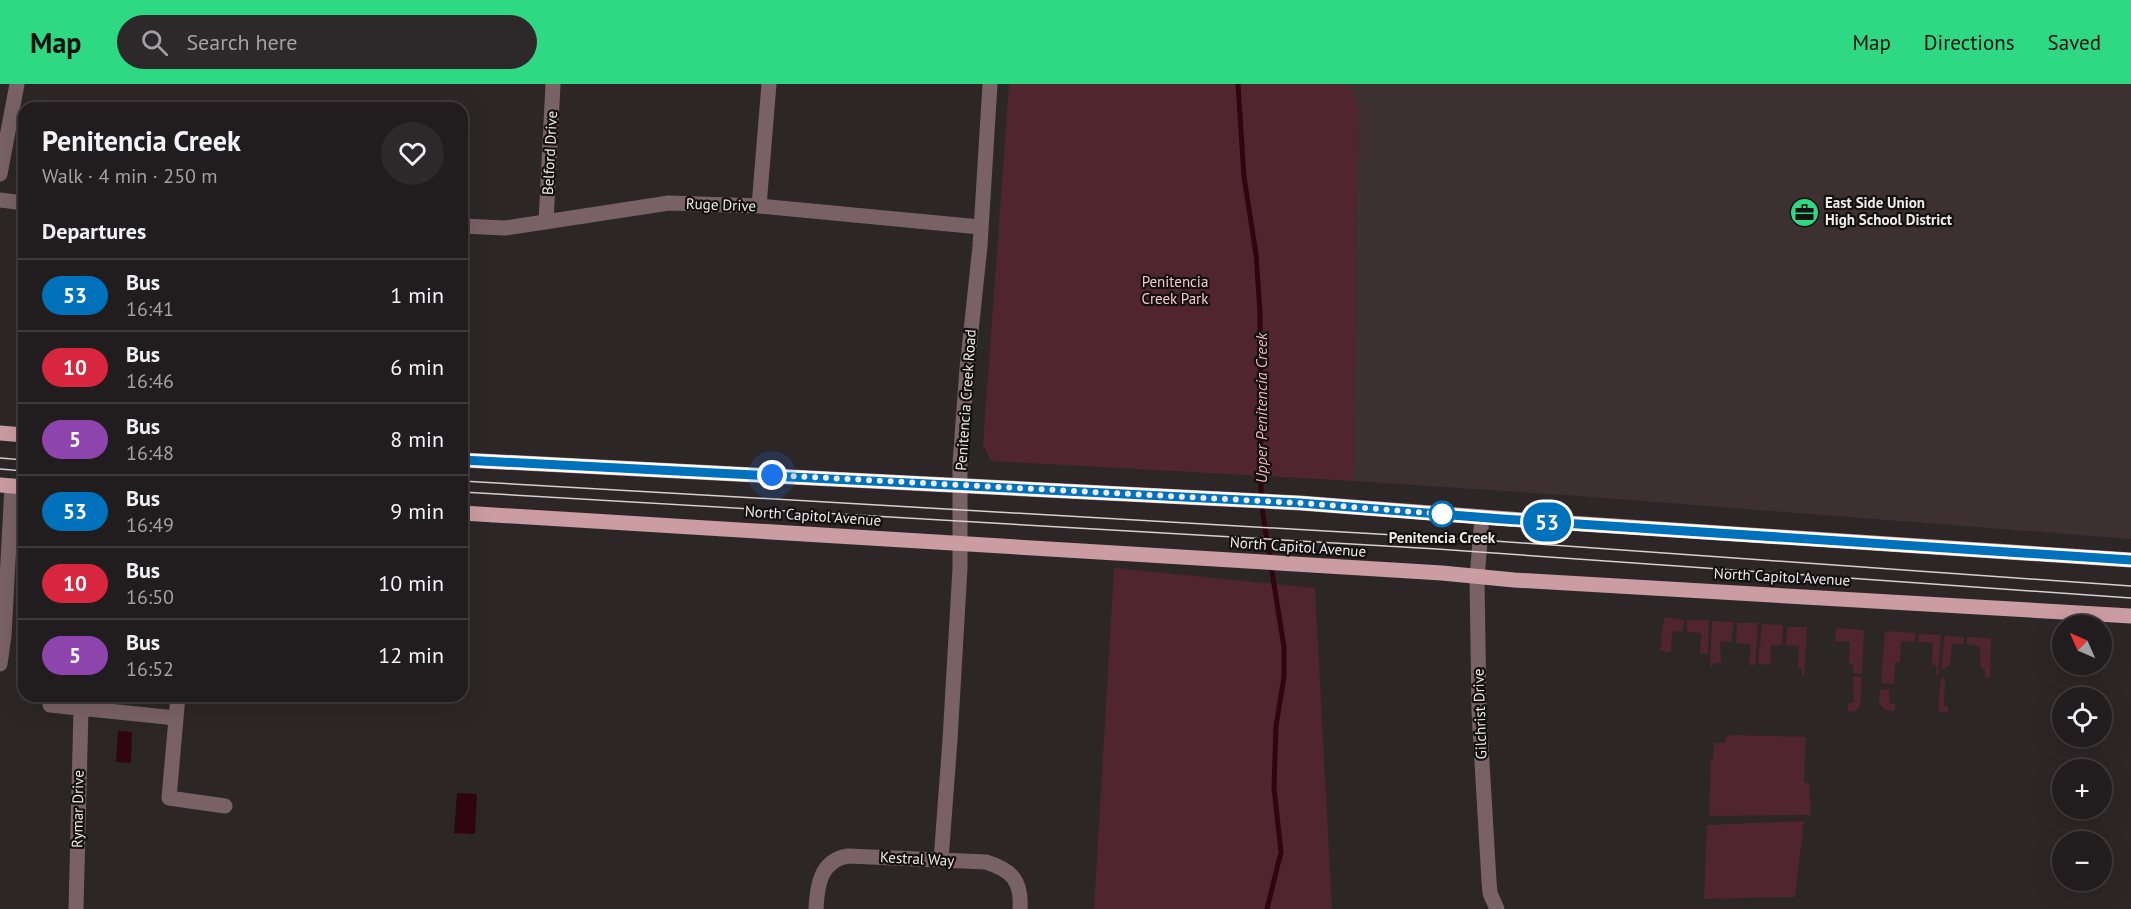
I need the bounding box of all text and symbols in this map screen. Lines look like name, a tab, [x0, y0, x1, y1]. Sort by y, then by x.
search box	[117, 15, 537, 69]
text: Map	[30, 24, 81, 61]
icon: search	[138, 26, 171, 59]
text: Search here	[186, 28, 297, 56]
text: Map	[1852, 29, 1891, 56]
text: Directions	[1924, 29, 2015, 56]
text: Saved	[2048, 29, 2101, 56]
street label: Belford Drive	[538, 110, 561, 196]
text: Penitencia Creek	[42, 122, 241, 159]
button: heart	[381, 122, 444, 185]
text: Walk · 4 min · 250 m	[42, 163, 218, 189]
place label: East Side Union High School District	[1825, 193, 1953, 229]
street label: Ruge Drive	[686, 194, 756, 215]
office icon: East Side Union High School District	[1788, 196, 1820, 228]
text: Departures	[42, 217, 146, 245]
text: Bus	[126, 268, 160, 296]
park label: Penitencia Creek Park	[1142, 272, 1209, 308]
text: 1 min	[390, 281, 444, 309]
text: 53	[63, 282, 87, 309]
text: 16:41	[126, 296, 174, 322]
street label: Penitencia Creek Road	[951, 329, 980, 471]
water label: Upper Penitencia Creek	[1251, 332, 1271, 483]
text: Bus	[126, 340, 160, 368]
text: 6 min	[390, 353, 444, 381]
text: 10	[63, 354, 87, 381]
text: 16:46	[126, 368, 174, 394]
text: Bus	[126, 412, 160, 440]
text: 8 min	[390, 425, 444, 453]
text: 5	[69, 426, 81, 453]
text: 16:48	[126, 440, 174, 466]
your location	[757, 460, 787, 490]
text: Bus	[126, 484, 160, 512]
text: 9 min	[390, 497, 444, 525]
text: 53	[63, 498, 87, 525]
street label: North Capitol Avenue	[744, 501, 882, 530]
marker: Penitencia Creek	[1429, 501, 1455, 527]
line badge: 53	[1520, 502, 1574, 542]
text: 53	[1535, 509, 1559, 536]
text: 16:49	[126, 512, 174, 538]
place label: Penitencia Creek	[1389, 528, 1496, 547]
street label: North Capitol Avenue	[1229, 532, 1367, 561]
text: Bus	[126, 556, 160, 584]
street label: North Capitol Avenue	[1713, 563, 1851, 590]
text: 10 min	[378, 569, 444, 597]
text: 10	[63, 570, 87, 597]
text: 16:50	[126, 584, 174, 610]
north arrow	[2052, 615, 2112, 675]
map controls	[2052, 615, 2112, 891]
text: Bus	[126, 628, 160, 656]
text: 12 min	[378, 641, 444, 669]
text: 5	[69, 642, 81, 669]
text: 16:52	[126, 656, 174, 682]
street label: Gilchrist Drive	[1468, 668, 1491, 760]
button: locate	[2052, 687, 2112, 747]
button: +	[2052, 759, 2112, 819]
street label: Rymar Drive	[67, 770, 88, 848]
button: −	[2052, 831, 2112, 891]
street label: Kestral Way	[879, 847, 955, 870]

